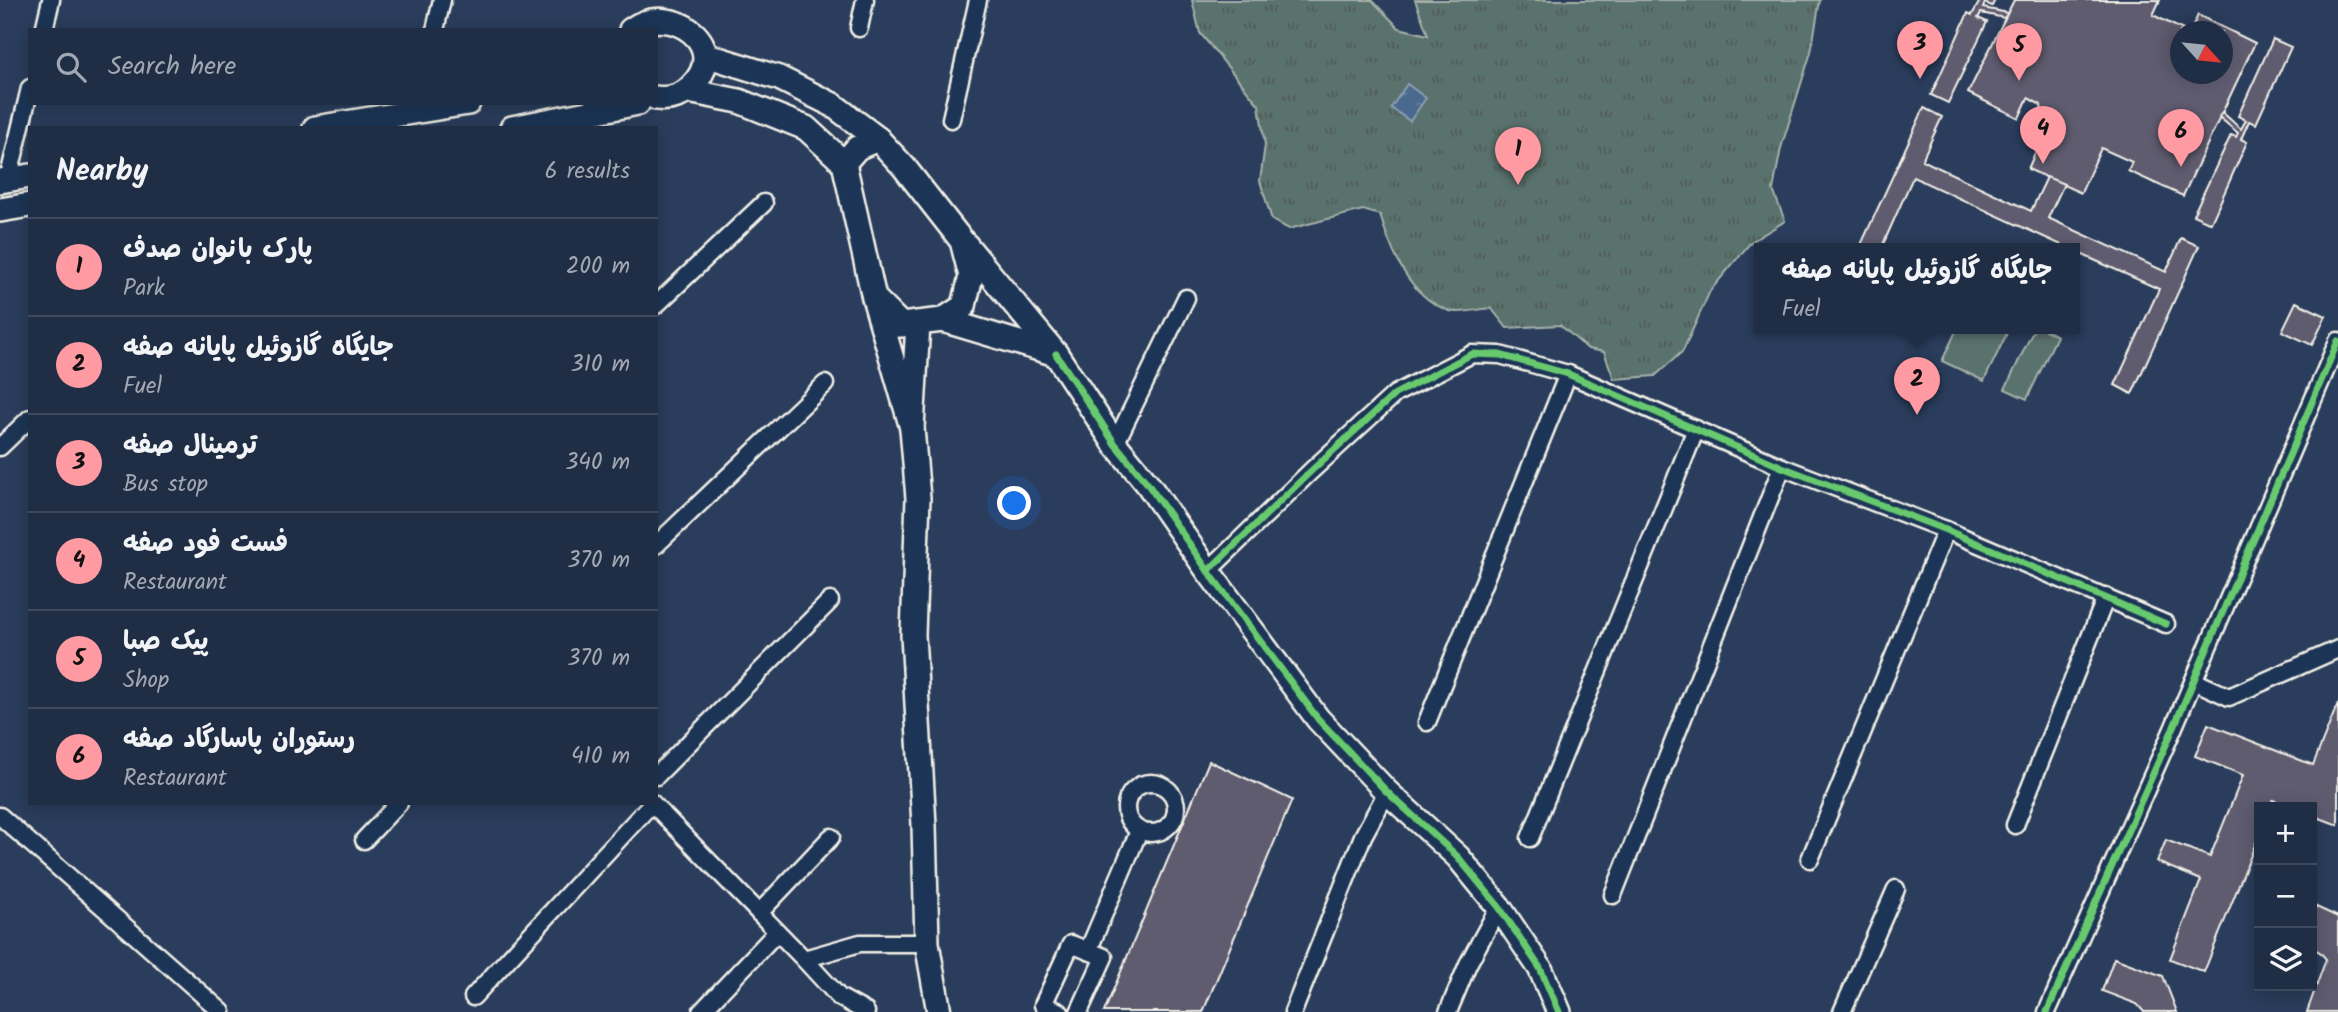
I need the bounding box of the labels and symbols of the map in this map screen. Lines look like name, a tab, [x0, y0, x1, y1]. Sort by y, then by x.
pin: 3	[1897, 21, 1943, 79]
north arrow	[2170, 21, 2233, 84]
pin: 5	[1996, 23, 2042, 81]
pin: 4	[2020, 106, 2066, 164]
pin: 6	[2158, 109, 2204, 167]
pin: 1	[1495, 127, 1541, 185]
pin: 2	[1894, 357, 1940, 415]
your location	[997, 486, 1031, 520]

